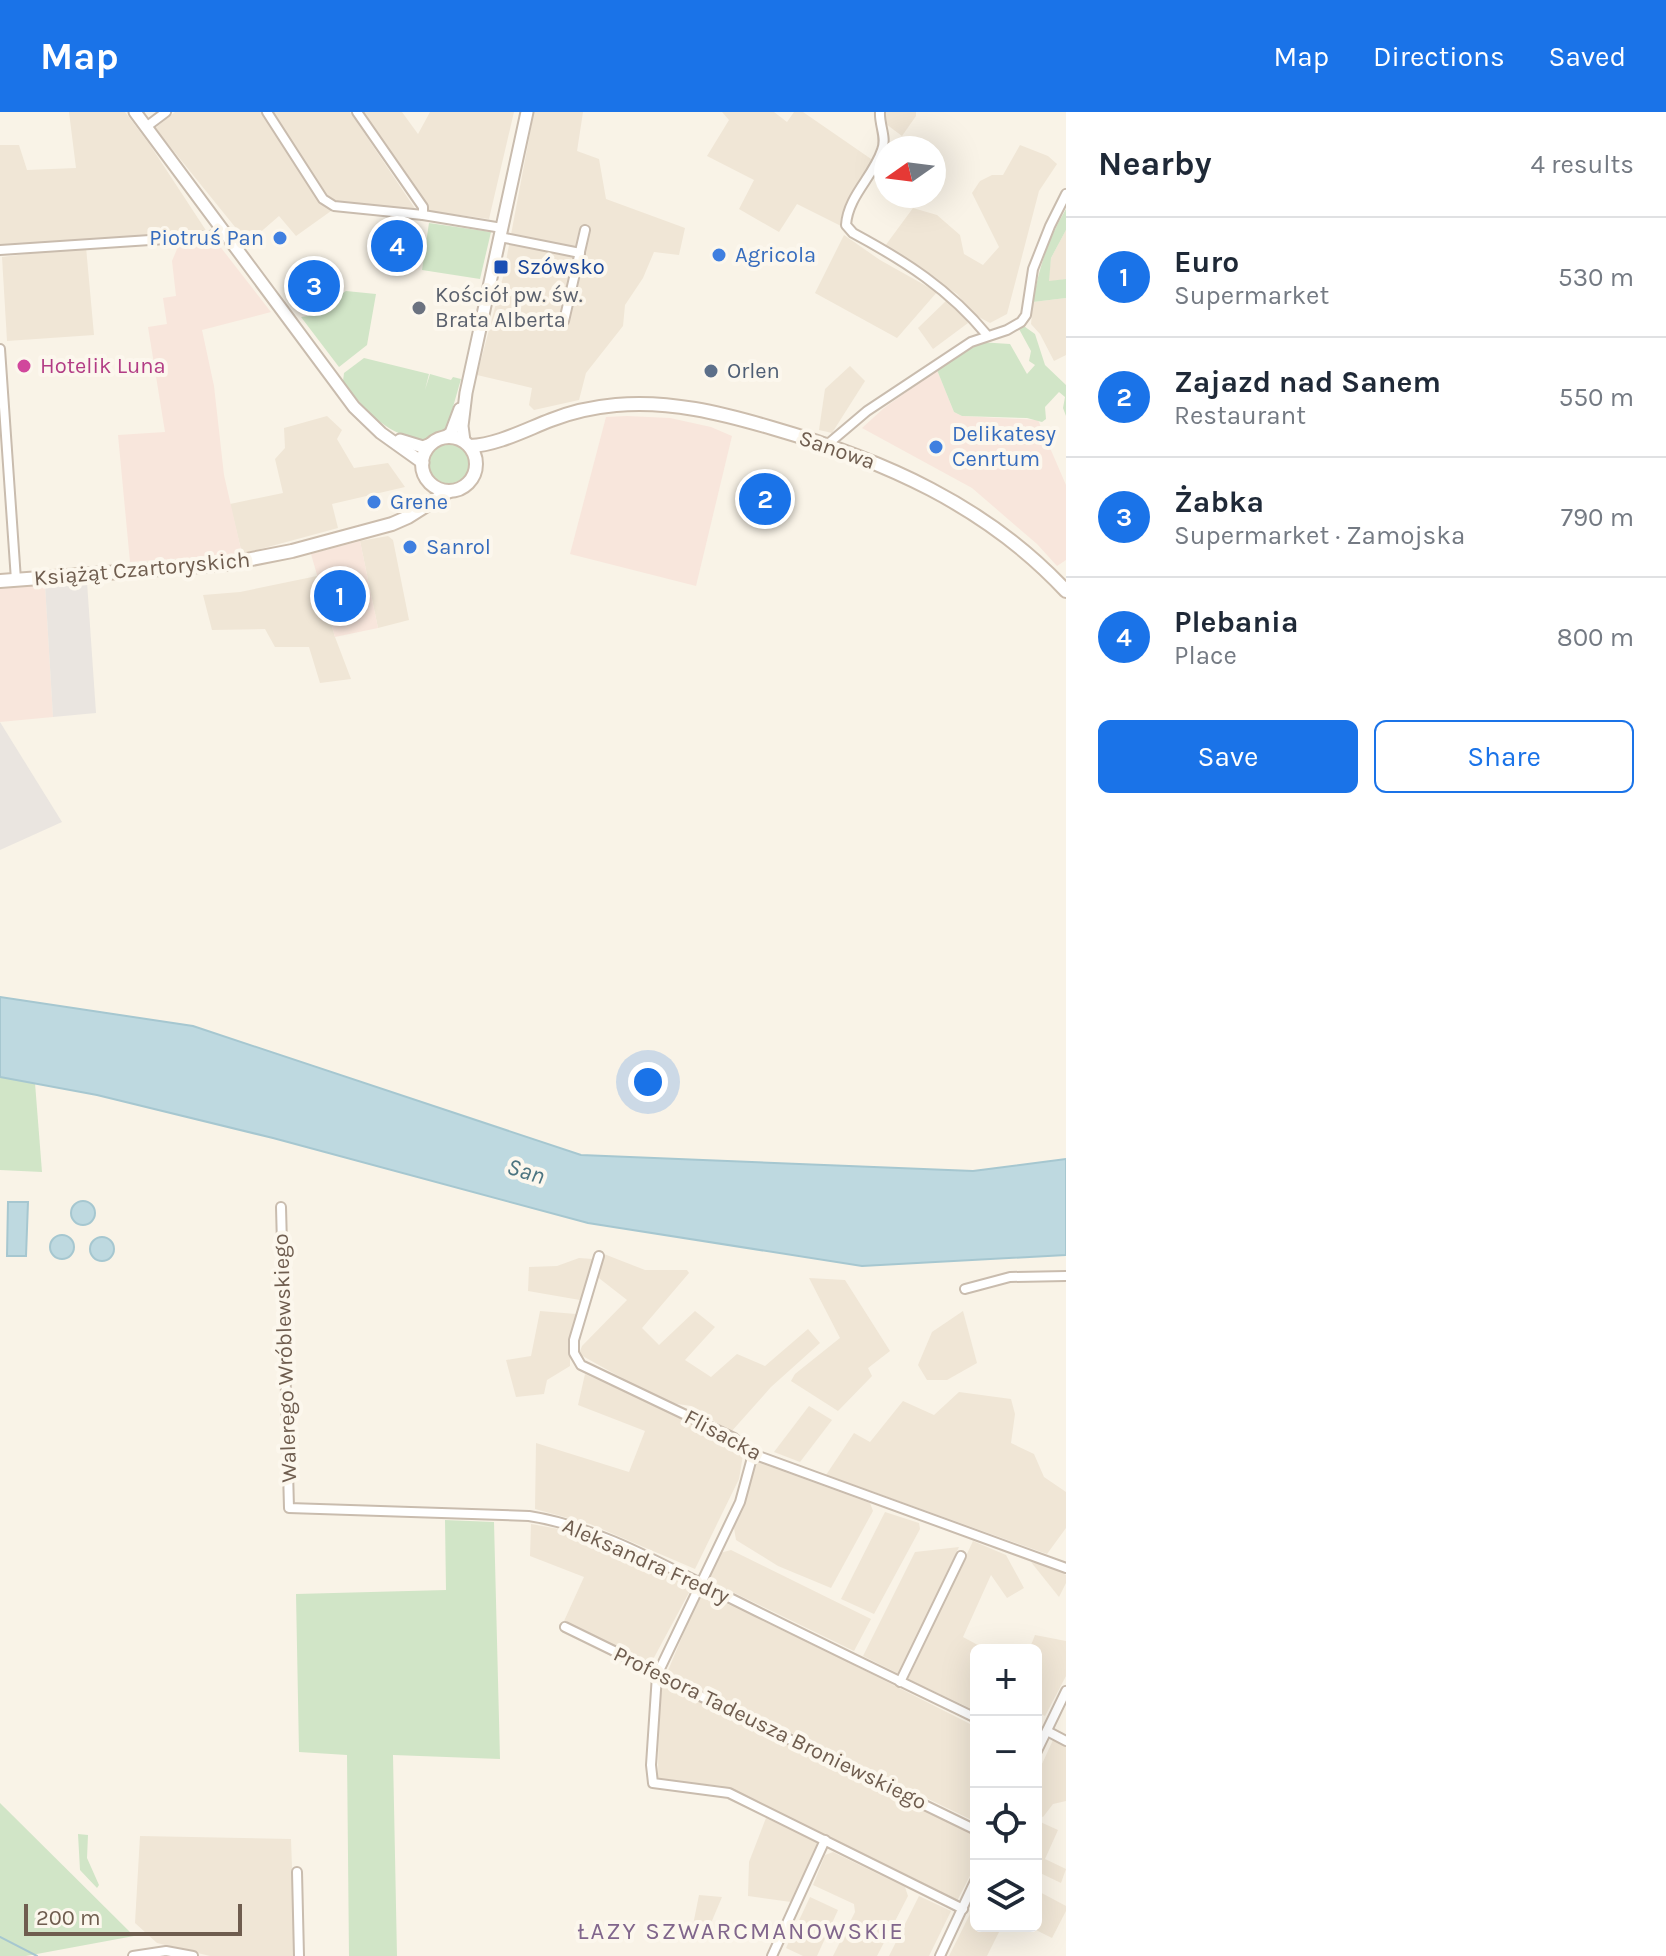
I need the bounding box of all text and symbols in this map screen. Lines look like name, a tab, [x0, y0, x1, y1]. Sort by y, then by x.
text: Map	[40, 34, 119, 79]
text: Map	[1274, 40, 1329, 73]
text: Directions	[1373, 40, 1505, 73]
text: Saved	[1549, 40, 1626, 73]
north arrow	[874, 136, 946, 208]
text: Nearby	[1098, 144, 1212, 184]
text: 4 results	[1530, 149, 1634, 180]
pin: 4	[371, 216, 423, 276]
place label: Piotruś Pan	[149, 225, 264, 251]
marker: Piotruś Pan	[271, 229, 289, 247]
place label: Agricola	[735, 242, 816, 268]
text: Euro	[1174, 244, 1239, 280]
marker: Agricola	[710, 246, 728, 264]
place label: Szówsko	[517, 254, 605, 280]
pin: 3	[288, 256, 340, 316]
marker: Szówsko	[492, 258, 510, 276]
text: 1	[1119, 262, 1129, 293]
text: 530 m	[1558, 262, 1634, 293]
text: Supermarket	[1174, 280, 1329, 311]
place label: Kościół pw. św. Brata Alberta	[435, 282, 583, 333]
marker: Kościół pw. św. Brata Alberta	[410, 299, 428, 317]
place label: Hotelik Luna	[40, 353, 166, 379]
marker: Hotelik Luna	[15, 357, 33, 375]
place label: Orlen	[727, 358, 780, 384]
marker: Orlen	[702, 362, 720, 380]
text: Zajazd nad Sanem	[1174, 364, 1441, 400]
text: 2	[1116, 382, 1132, 413]
text: 550 m	[1559, 382, 1634, 413]
text: Restaurant	[1174, 400, 1306, 431]
place label: Delikatesy Cenrtum	[952, 421, 1056, 472]
street label: Sanowa	[796, 425, 878, 475]
marker: Delikatesy Cenrtum	[927, 438, 945, 456]
pin: 2	[739, 469, 791, 529]
text: Żabka	[1174, 484, 1264, 520]
place label: Grene	[390, 489, 448, 515]
marker: Grene	[365, 493, 383, 511]
text: 3	[1116, 502, 1132, 533]
text: 790 m	[1561, 502, 1634, 533]
text: Supermarket · Zamojska	[1174, 520, 1465, 551]
place label: Sanrol	[426, 534, 491, 560]
marker: Sanrol	[401, 538, 419, 556]
street label: Książąt Czartoryskich	[33, 547, 251, 591]
pin: 1	[314, 566, 366, 626]
text: Plebania	[1174, 604, 1299, 640]
text: 4	[1116, 622, 1132, 653]
text: 800 m	[1557, 622, 1634, 653]
text: Place	[1174, 640, 1237, 671]
button: Save	[1098, 720, 1358, 793]
button: Share	[1374, 720, 1634, 793]
your location	[628, 1062, 668, 1102]
water label: San	[504, 1152, 548, 1190]
street label: Walerego Wróblewskiego	[268, 1233, 302, 1483]
street label: Flisacka	[680, 1404, 766, 1466]
street label: Aleksandra Fredry	[559, 1513, 733, 1609]
street label: Profesora Tadeusza Broniewskiego	[609, 1641, 931, 1815]
map controls	[970, 1644, 1042, 1932]
button: +	[970, 1644, 1042, 1716]
button: −	[970, 1716, 1042, 1788]
button: locate	[970, 1788, 1042, 1860]
button: layers	[970, 1860, 1042, 1932]
scale bar	[24, 1900, 242, 1936]
text: 200 m	[36, 1905, 101, 1931]
district label: ŁAZY SZWARCMANOWSKIE	[577, 1917, 905, 1945]

